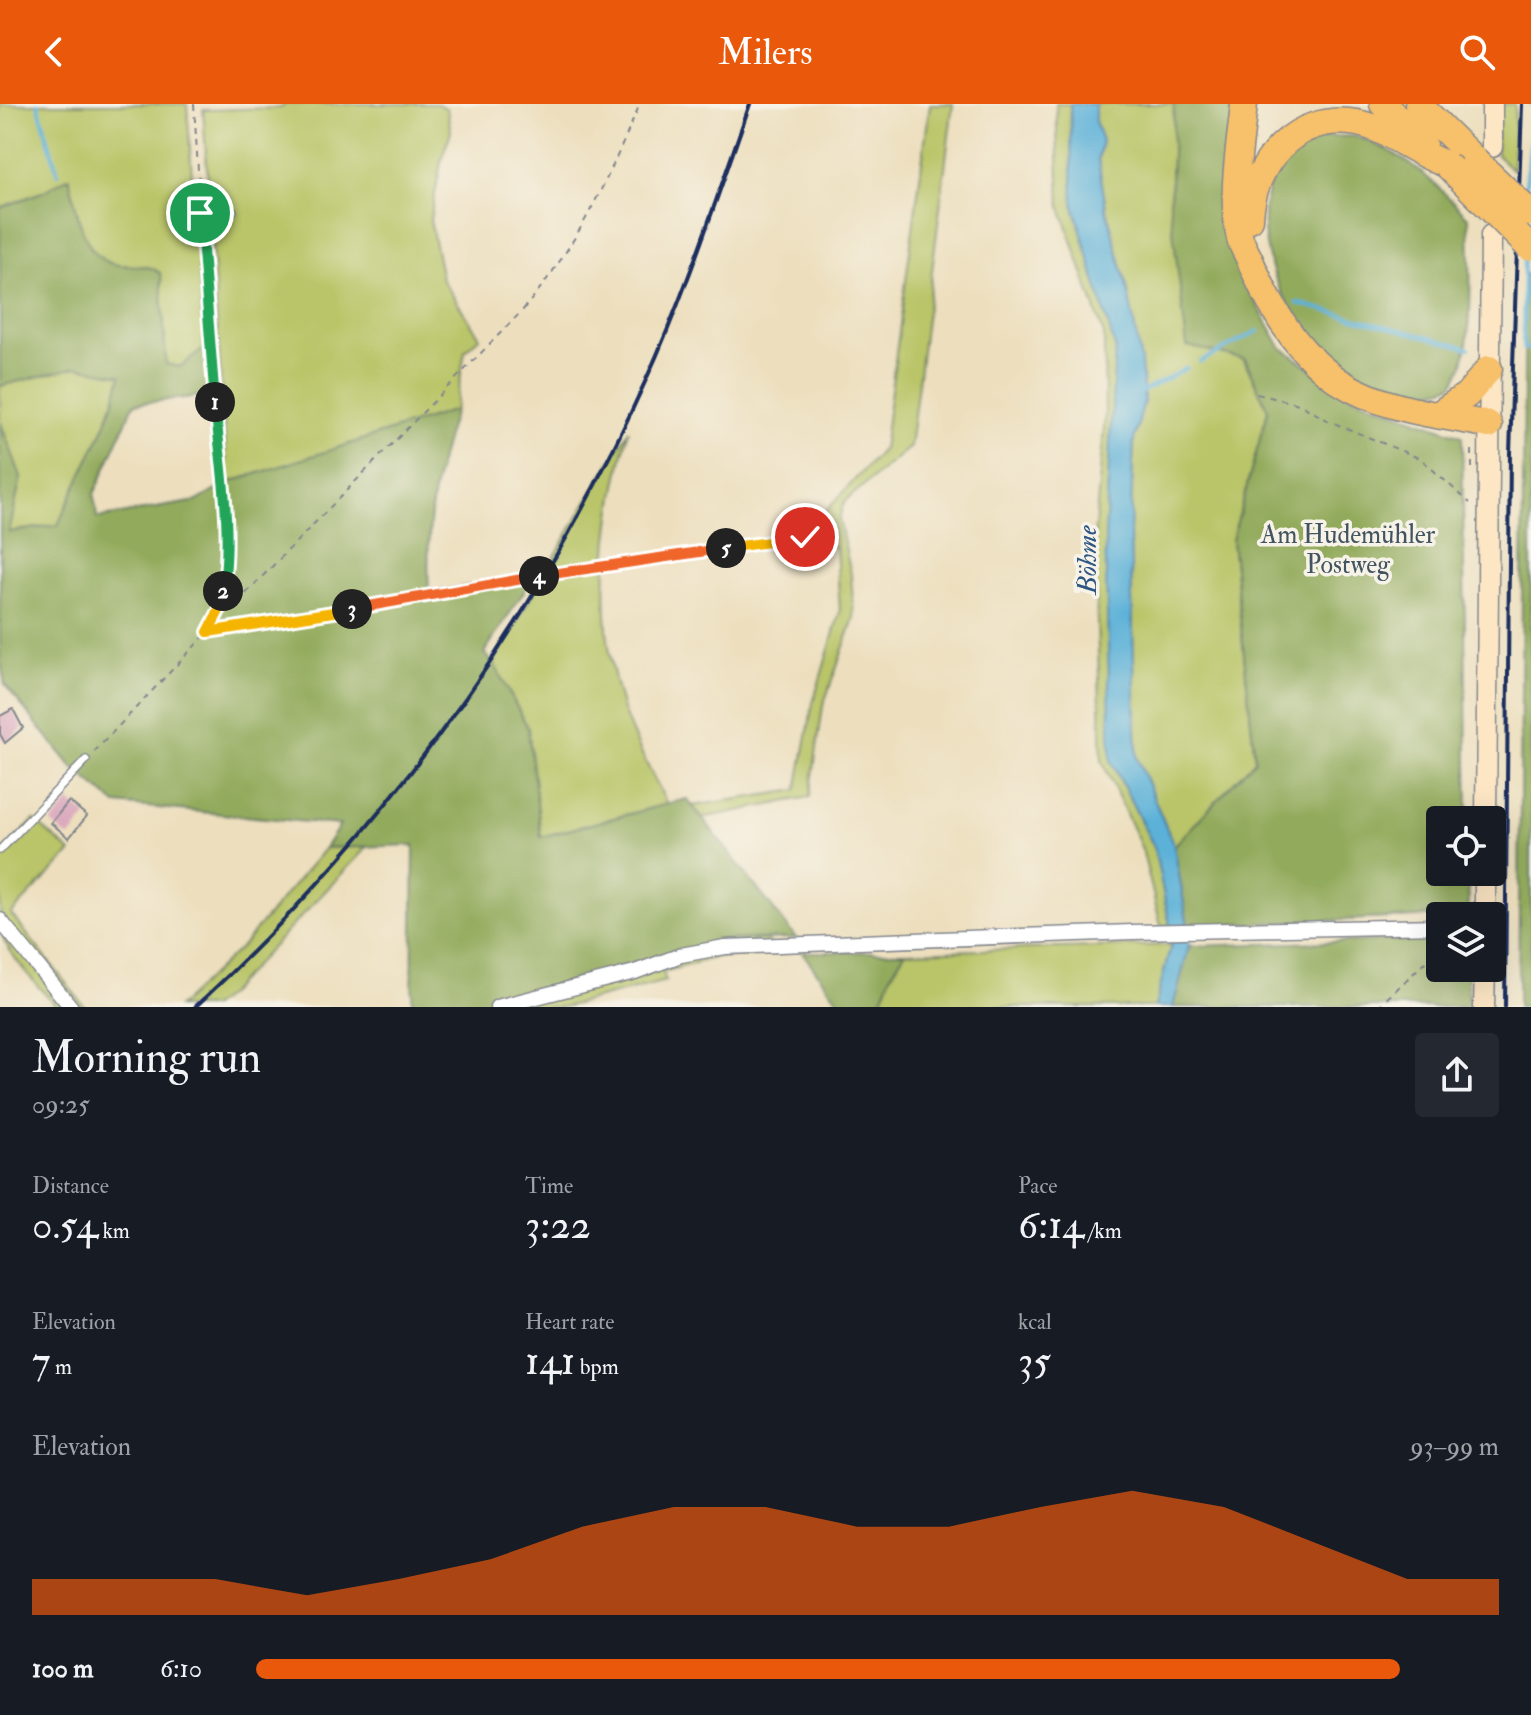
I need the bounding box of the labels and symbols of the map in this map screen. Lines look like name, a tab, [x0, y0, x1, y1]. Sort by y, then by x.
pin	[166, 179, 234, 247]
pin: 1	[195, 382, 235, 422]
pin	[771, 503, 839, 571]
park label: Am Hudemühler Postweg	[1260, 519, 1436, 581]
water label: Böhme	[1070, 525, 1105, 597]
pin: 5	[706, 528, 746, 568]
pin: 4	[519, 556, 559, 596]
pin: 2	[203, 571, 243, 611]
pin: 3	[332, 589, 372, 629]

